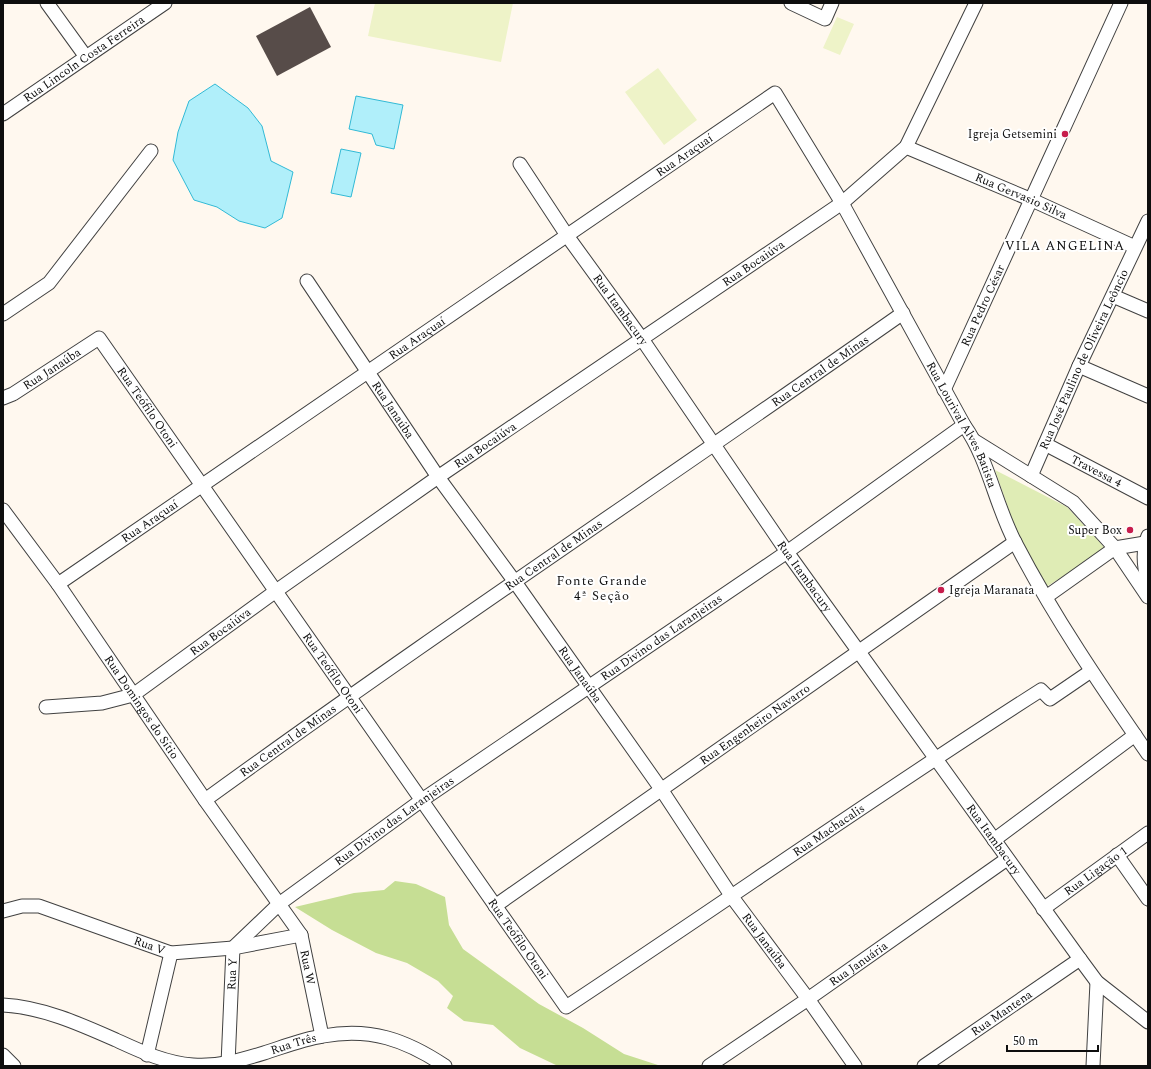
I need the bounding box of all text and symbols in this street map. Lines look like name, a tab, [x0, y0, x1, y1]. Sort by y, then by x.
street label: Rua Lincoln Costa Ferreira	[19, 10, 149, 107]
place label: Igreja Getsemini	[968, 125, 1057, 144]
street label: Rua Araçuaí	[652, 128, 718, 181]
marker: Igreja Getsemini	[1060, 129, 1070, 139]
street label: Rua Gervasio Silva	[972, 168, 1070, 224]
street label: Rua Bocaiúva	[718, 235, 788, 291]
district label: VILA ANGELINA	[1005, 236, 1125, 256]
street label: Rua Pedro César	[956, 261, 1010, 349]
street label: Rua José Paulino de Oliveira Leôncio	[1034, 266, 1133, 453]
street label: Rua Itambacury	[588, 270, 654, 350]
street label: Rua Araçuaí	[385, 311, 450, 365]
street label: Rua Central de Minas	[767, 330, 873, 412]
street label: Rua Janaúba	[19, 343, 85, 395]
street label: Rua Lourival Alves Batista	[921, 358, 1002, 491]
street label: Rua Teófilo Otoni	[112, 363, 183, 452]
street label: Rua Janaúba	[367, 377, 419, 443]
street label: Rua Bocaiúva	[450, 417, 520, 473]
street label: Travessa 4	[1067, 450, 1125, 492]
street label: Rua Araçuaí	[117, 494, 183, 548]
street label: Rua Central de Minas	[500, 514, 606, 596]
place label: Super Box	[1068, 521, 1122, 540]
marker: Super Box	[1125, 525, 1135, 535]
street label: Rua Itambacury	[772, 537, 838, 617]
district label: Fonte Grande 4ª Seção	[556, 571, 648, 606]
place label: Igreja Maranata	[949, 581, 1034, 600]
marker: Igreja Maranata	[936, 585, 946, 595]
street label: Rua Divino das Laranjeiras	[597, 589, 726, 686]
street label: Rua Bocaiúva	[186, 603, 255, 660]
street label: Rua Teófilo Otoni	[298, 629, 368, 718]
street label: Rua Janaúba	[553, 642, 607, 707]
street label: Rua Domingos do Sítio	[99, 651, 184, 763]
street label: Rua Engenheiro Navarro	[695, 679, 814, 770]
street label: Rua Central de Minas	[235, 699, 340, 782]
street label: Rua Divino das Laranjeiras	[330, 771, 458, 870]
street label: Rua Machacalis	[789, 799, 869, 861]
street label: Rua Itambacury	[961, 800, 1027, 880]
street label: Rua Ligação 1	[1060, 841, 1131, 900]
street label: Rua Teófilo Otoni	[483, 894, 554, 983]
street label: Rua Janaúba	[737, 909, 792, 973]
street label: Rua V	[131, 931, 168, 960]
street label: Rua Januária	[825, 936, 892, 991]
street label: Rua W	[295, 948, 321, 987]
street label: Rua Y	[222, 957, 242, 991]
street label: Rua Mantena	[967, 985, 1036, 1041]
scale bar	[1007, 1027, 1098, 1053]
street label: Rua Três	[268, 1028, 318, 1060]
text: 50 m	[1013, 1032, 1038, 1051]

